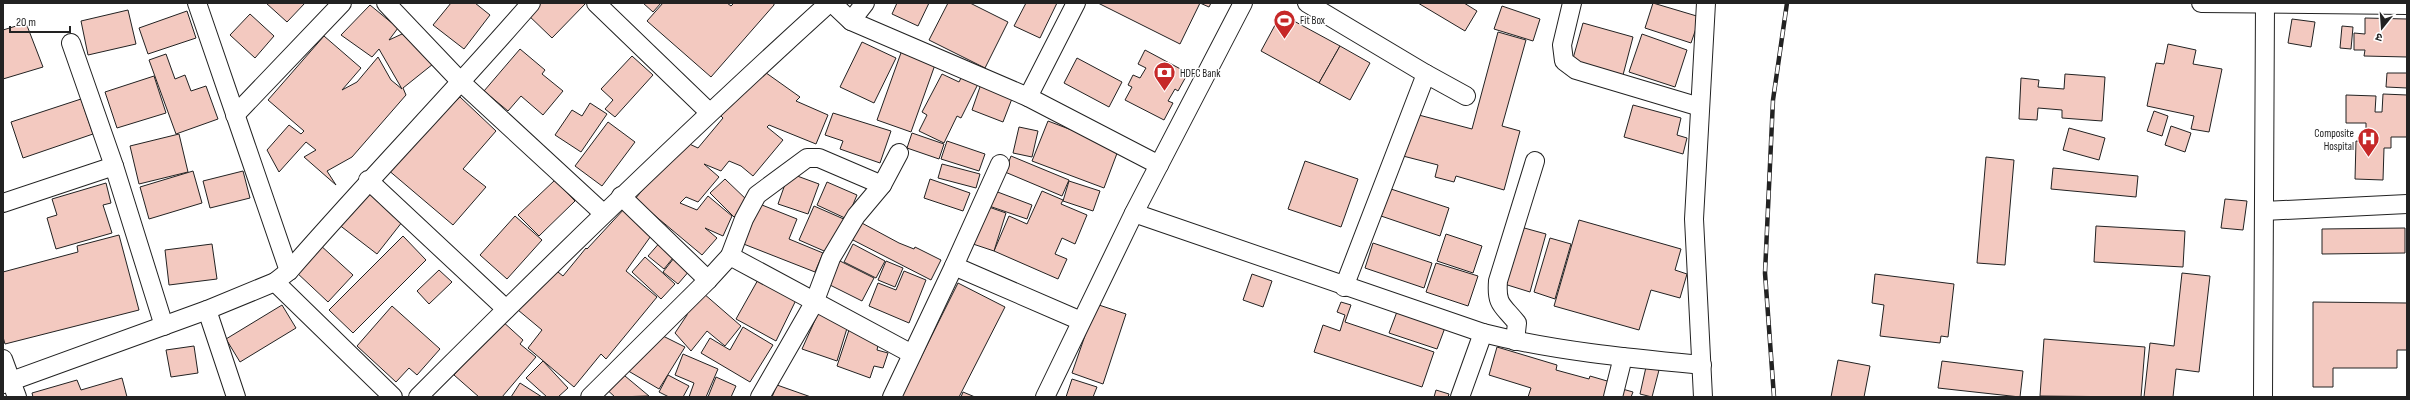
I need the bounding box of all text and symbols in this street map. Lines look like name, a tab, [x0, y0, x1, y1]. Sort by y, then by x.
sports icon: Fit Box	[1272, 7, 1298, 40]
scale bar	[10, 8, 70, 34]
north arrow	[2362, 8, 2402, 48]
place label: Fit Box	[1300, 14, 1325, 27]
text: 20 m	[16, 15, 36, 30]
text: उ	[2374, 30, 2384, 44]
bank icon: HDFC Bank	[1152, 60, 1178, 93]
place label: HDFC Bank	[1180, 67, 1221, 80]
hospital icon: Composite Hospital	[2356, 126, 2382, 159]
place label: Composite Hospital	[2314, 127, 2354, 153]

